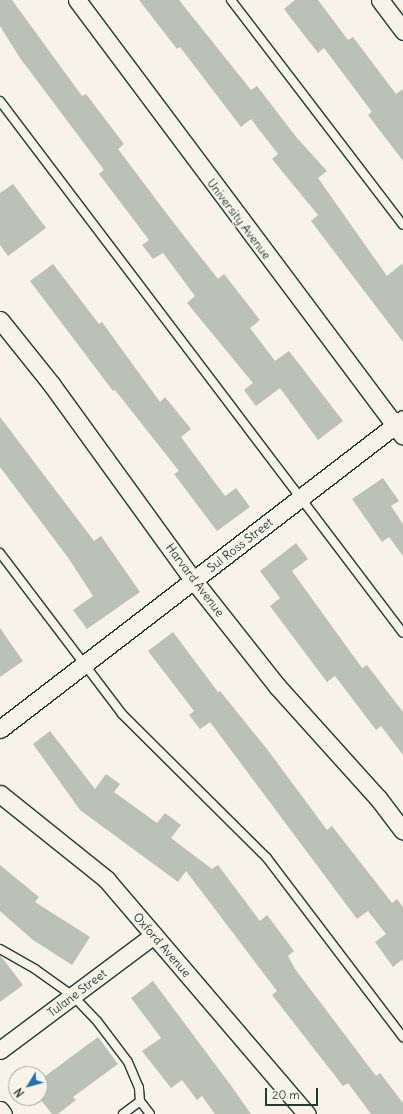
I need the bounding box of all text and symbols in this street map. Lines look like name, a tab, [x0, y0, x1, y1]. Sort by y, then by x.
street label: University Avenue	[204, 176, 274, 262]
street label: Sul Ross Street	[204, 515, 276, 575]
street label: Harvard Avenue	[163, 541, 227, 619]
street label: Oxford Avenue	[130, 910, 194, 980]
street label: Tulane Street	[45, 966, 109, 1020]
north arrow	[8, 1066, 48, 1106]
scale bar	[267, 1080, 320, 1106]
text: N	[11, 1085, 27, 1100]
text: 20 m	[272, 1087, 300, 1102]

